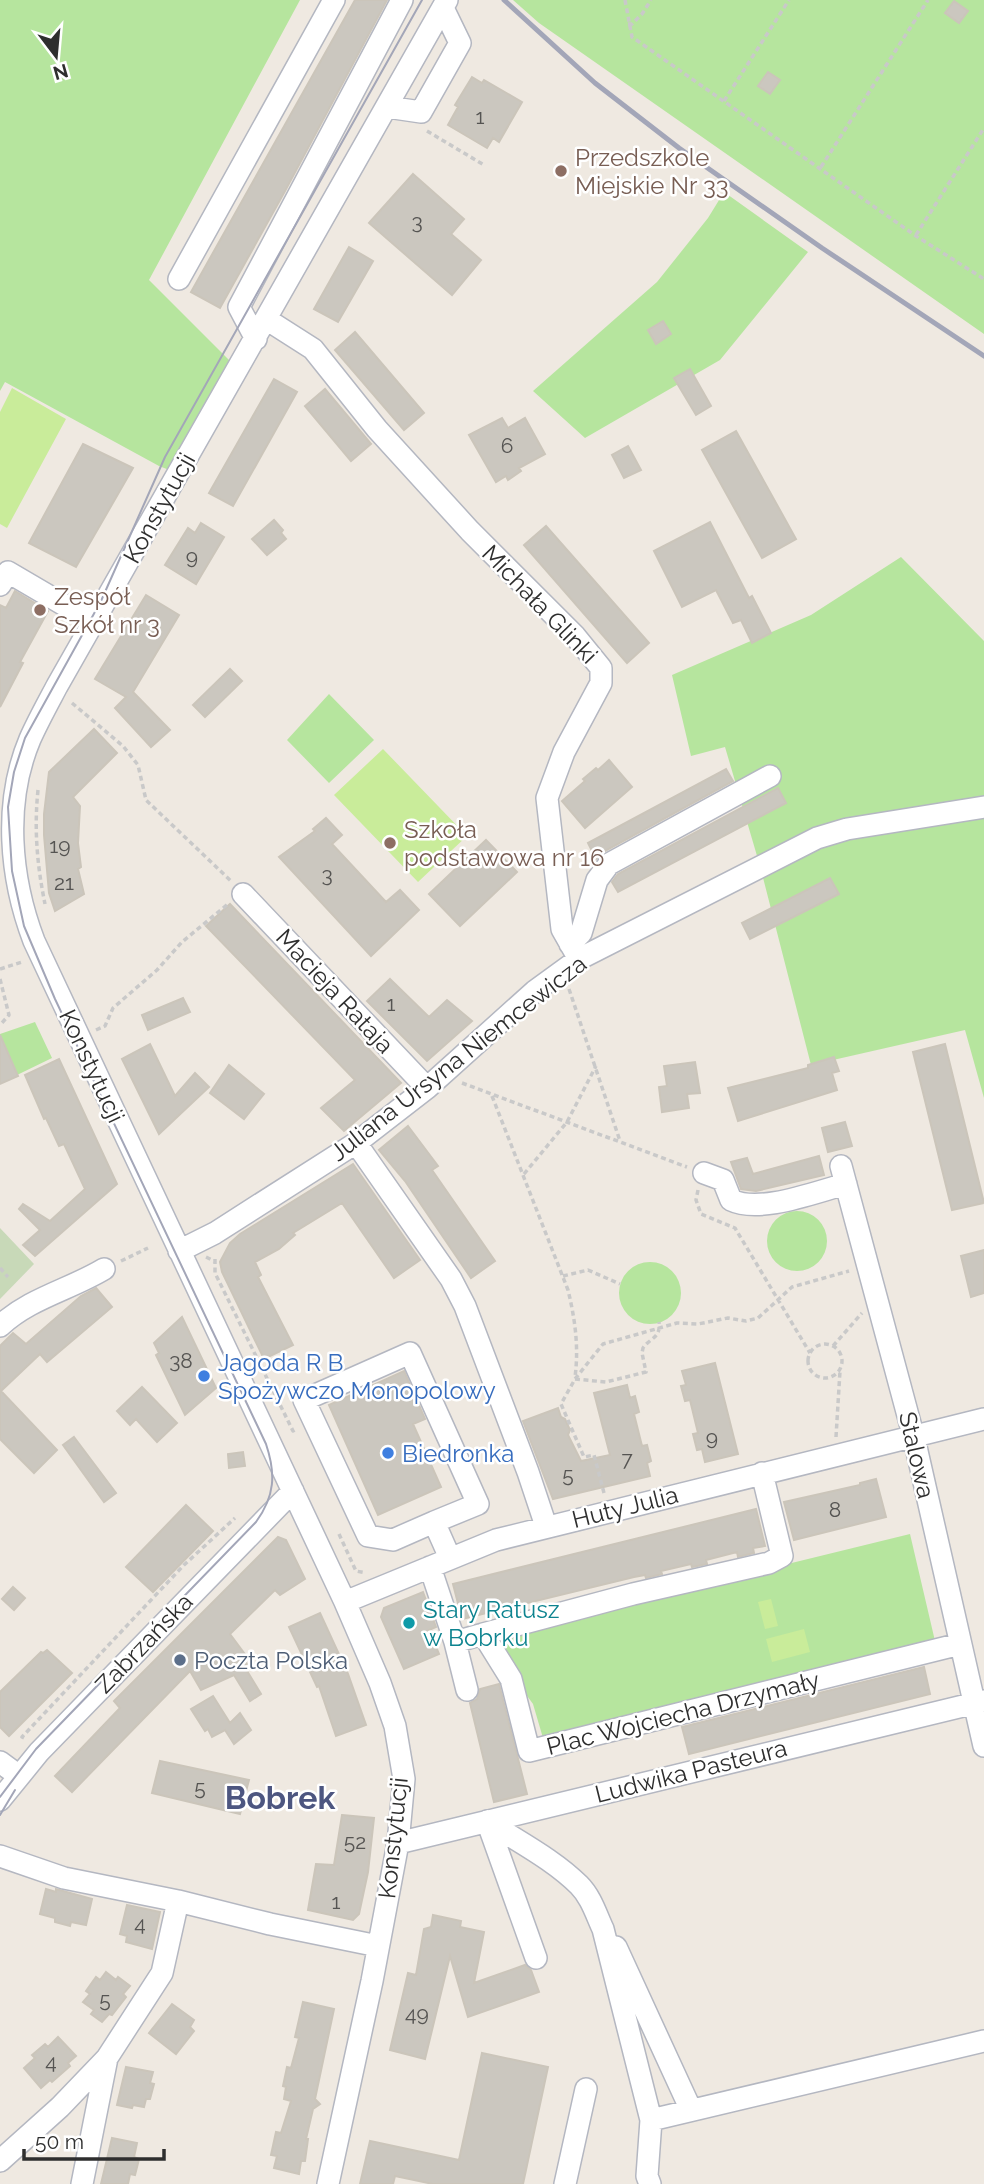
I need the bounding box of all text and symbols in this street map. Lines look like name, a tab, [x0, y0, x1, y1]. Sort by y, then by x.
north arrow	[21, 21, 91, 91]
text: N	[51, 60, 71, 85]
house number: 1	[476, 104, 485, 129]
place label: Przedszkole Miejskie Nr 33	[575, 143, 729, 200]
marker: Przedszkole Miejskie Nr 33	[553, 163, 569, 179]
house number: 3	[411, 209, 423, 234]
house number: 6	[501, 433, 513, 458]
street label: Konstytucji	[117, 448, 201, 568]
street label: Michała Glinki	[476, 539, 604, 669]
house number: 9	[186, 544, 198, 569]
place label: Zespół Szkół nr 3	[54, 582, 160, 639]
marker: Zespół Szkół nr 3	[32, 602, 48, 618]
place label: Szkoła podstawowa nr 16	[404, 815, 604, 872]
house number: 19	[49, 833, 71, 858]
marker: Szkoła podstawowa nr 16	[382, 835, 398, 851]
house number: 3	[321, 862, 333, 887]
house number: 21	[54, 870, 74, 895]
street label: Macieja Rataja	[270, 923, 400, 1059]
street label: Juliana Ursyna Niemcewicza	[324, 949, 592, 1167]
house number: 1	[387, 991, 396, 1016]
street label: Konstytucji	[53, 1005, 131, 1127]
house number: 38	[169, 1348, 193, 1373]
place label: Jagoda R B Spożywczo Monopolowy	[218, 1348, 496, 1405]
marker: Jagoda R B Spożywczo Monopolowy	[196, 1368, 212, 1384]
street label: Stalowa	[893, 1409, 941, 1501]
house number: 9	[706, 1425, 718, 1450]
place label: Biedronka	[402, 1439, 514, 1468]
marker: Biedronka	[380, 1445, 396, 1461]
house number: 7	[621, 1446, 633, 1471]
house number: 5	[562, 1462, 574, 1487]
street label: Huty Julia	[569, 1480, 681, 1534]
house number: 8	[829, 1497, 841, 1522]
street label: Zabrzańska	[89, 1587, 199, 1699]
place label: Stary Ratusz w Bobrku	[423, 1595, 560, 1652]
marker: Stary Ratusz w Bobrku	[401, 1615, 417, 1631]
place label: Poczta Polska	[194, 1646, 348, 1675]
marker: Poczta Polska	[172, 1652, 188, 1668]
street label: Plac Wojciecha Drzymały	[544, 1665, 822, 1761]
street label: Ludwika Pasteura	[592, 1733, 790, 1809]
house number: 5	[194, 1775, 206, 1800]
street label: Konstytucji	[372, 1776, 414, 1900]
district label: Bobrek	[225, 1779, 335, 1816]
house number: 52	[344, 1829, 366, 1854]
house number: 1	[332, 1889, 341, 1914]
house number: 4	[134, 1911, 146, 1936]
house number: 5	[99, 1987, 111, 2012]
house number: 49	[405, 2001, 429, 2026]
house number: 4	[45, 2049, 57, 2074]
scale bar	[24, 2118, 164, 2162]
text: 50 m	[35, 2129, 84, 2154]

